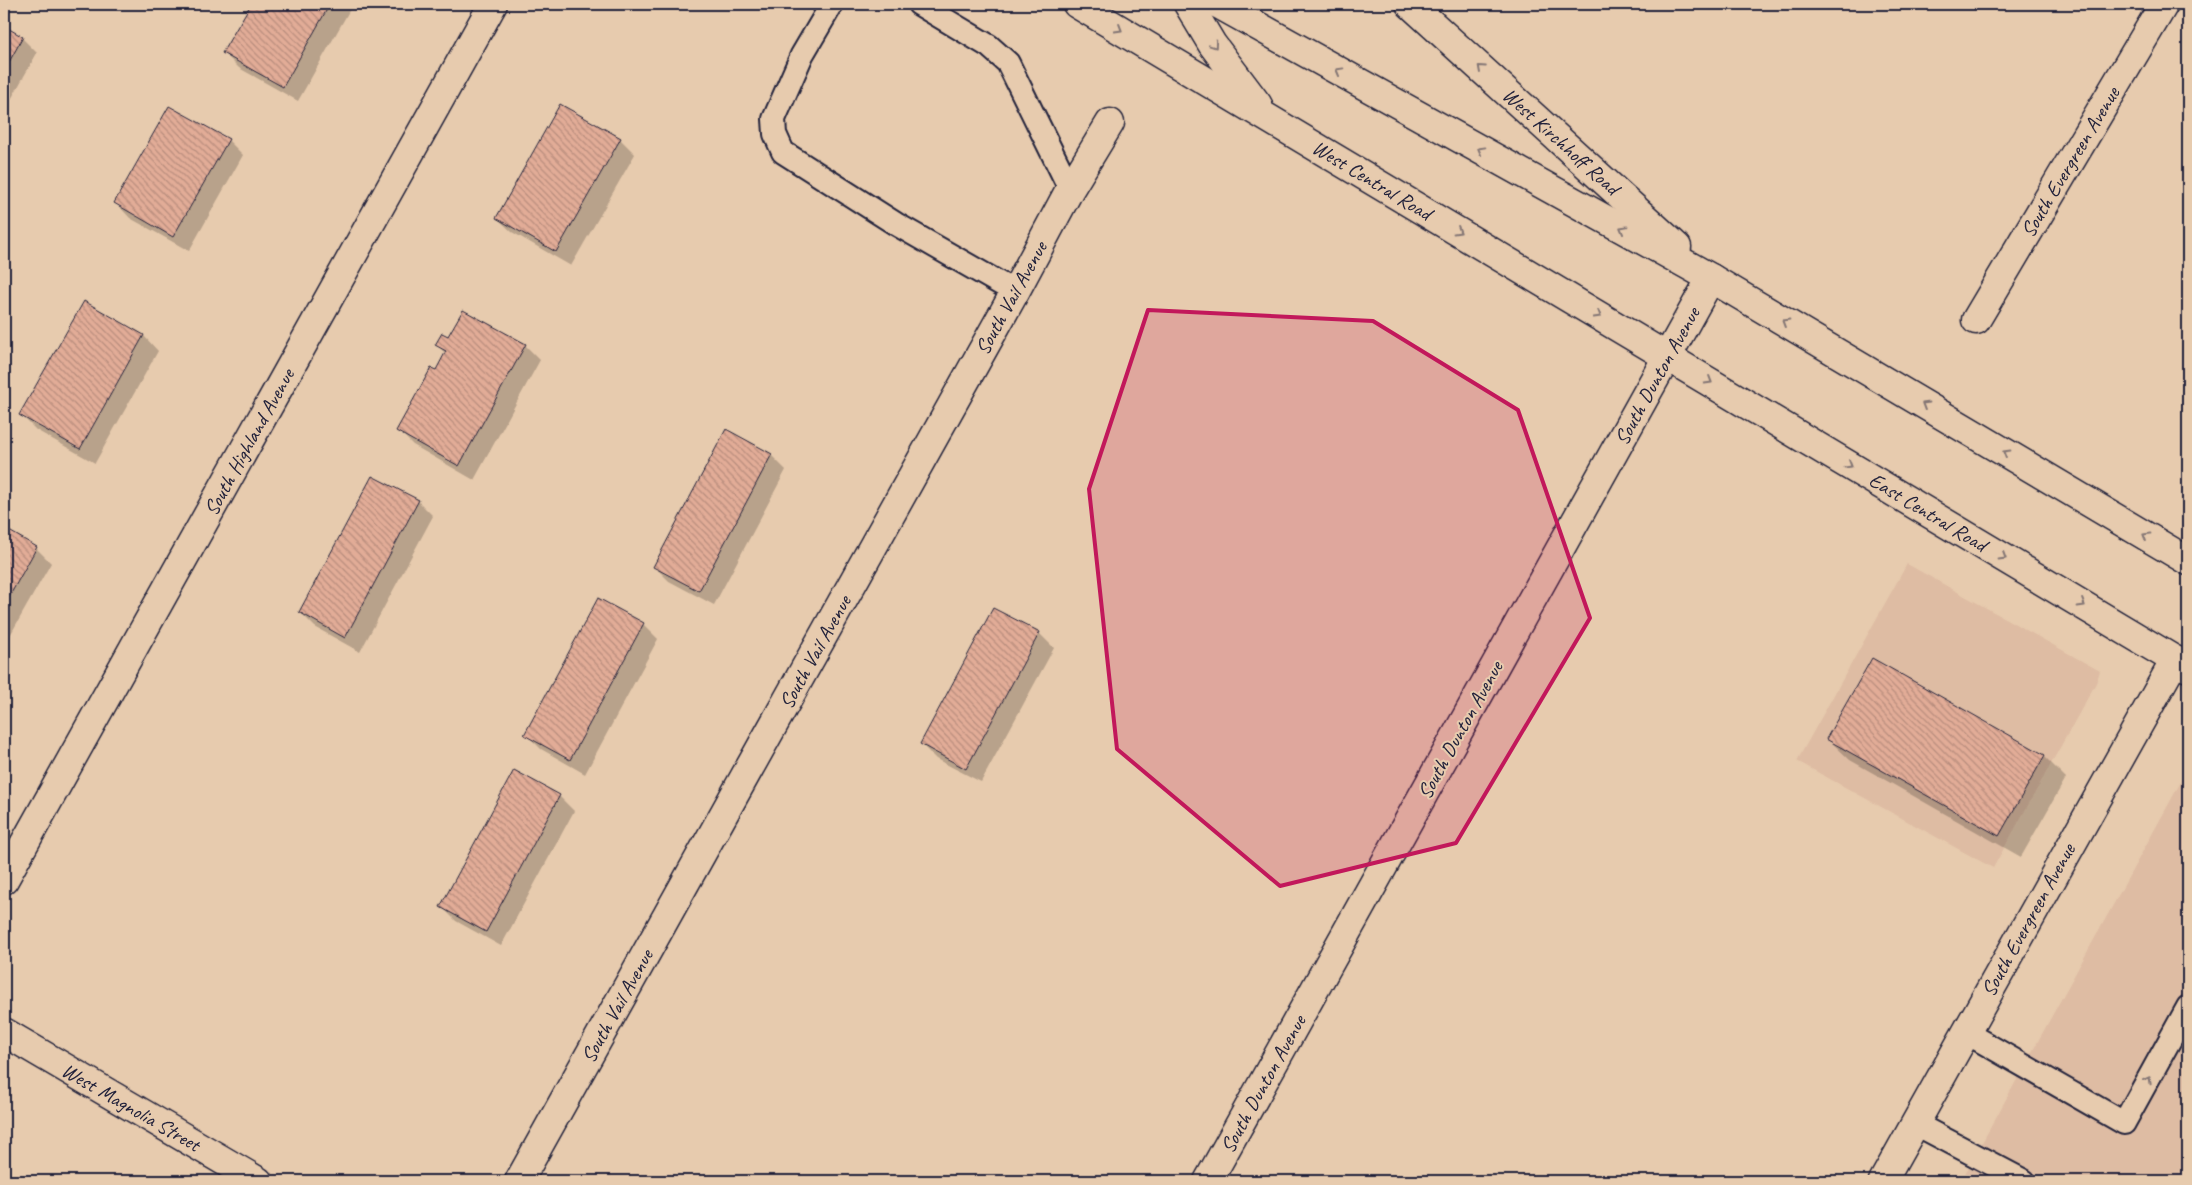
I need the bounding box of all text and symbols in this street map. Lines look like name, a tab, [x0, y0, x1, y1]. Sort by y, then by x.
one-way arrow	[1113, 22, 1122, 32]
one-way arrow	[1208, 40, 1217, 49]
one-way arrow	[1478, 65, 1487, 74]
one-way arrow	[1335, 67, 1344, 77]
street label: South Evergreen Avenue	[2015, 81, 2126, 242]
street label: West Kirchhoff Road	[1497, 82, 1627, 203]
street label: West Central Road	[1308, 134, 1440, 228]
one-way arrow	[1477, 146, 1486, 156]
one-way arrow	[1453, 225, 1462, 235]
one-way arrow	[1619, 225, 1628, 235]
street label: South Vail Avenue	[969, 235, 1054, 359]
street label: South Dunton Avenue	[1608, 301, 1707, 449]
one-way arrow	[1592, 308, 1601, 318]
one-way arrow	[1781, 318, 1790, 328]
street label: South Highland Avenue	[198, 362, 301, 520]
one-way arrow	[1704, 375, 1713, 385]
one-way arrow	[1921, 401, 1930, 411]
one-way arrow	[2003, 449, 2012, 459]
one-way arrow	[1843, 458, 1852, 468]
street label: East Central Road	[1864, 467, 1995, 559]
one-way arrow	[2143, 532, 2152, 542]
one-way arrow	[1998, 551, 2007, 561]
street label: South Vail Avenue	[773, 589, 858, 713]
one-way arrow	[2077, 598, 2086, 608]
street label: South Dunton Avenue	[1411, 655, 1510, 803]
street label: South Evergreen Avenue	[1975, 838, 2081, 1001]
street label: South Vail Avenue	[575, 943, 660, 1067]
street label: South Dunton Avenue	[1214, 1009, 1313, 1157]
street label: West Magnolia Street	[57, 1057, 207, 1158]
one-way arrow	[2142, 1076, 2152, 1085]

